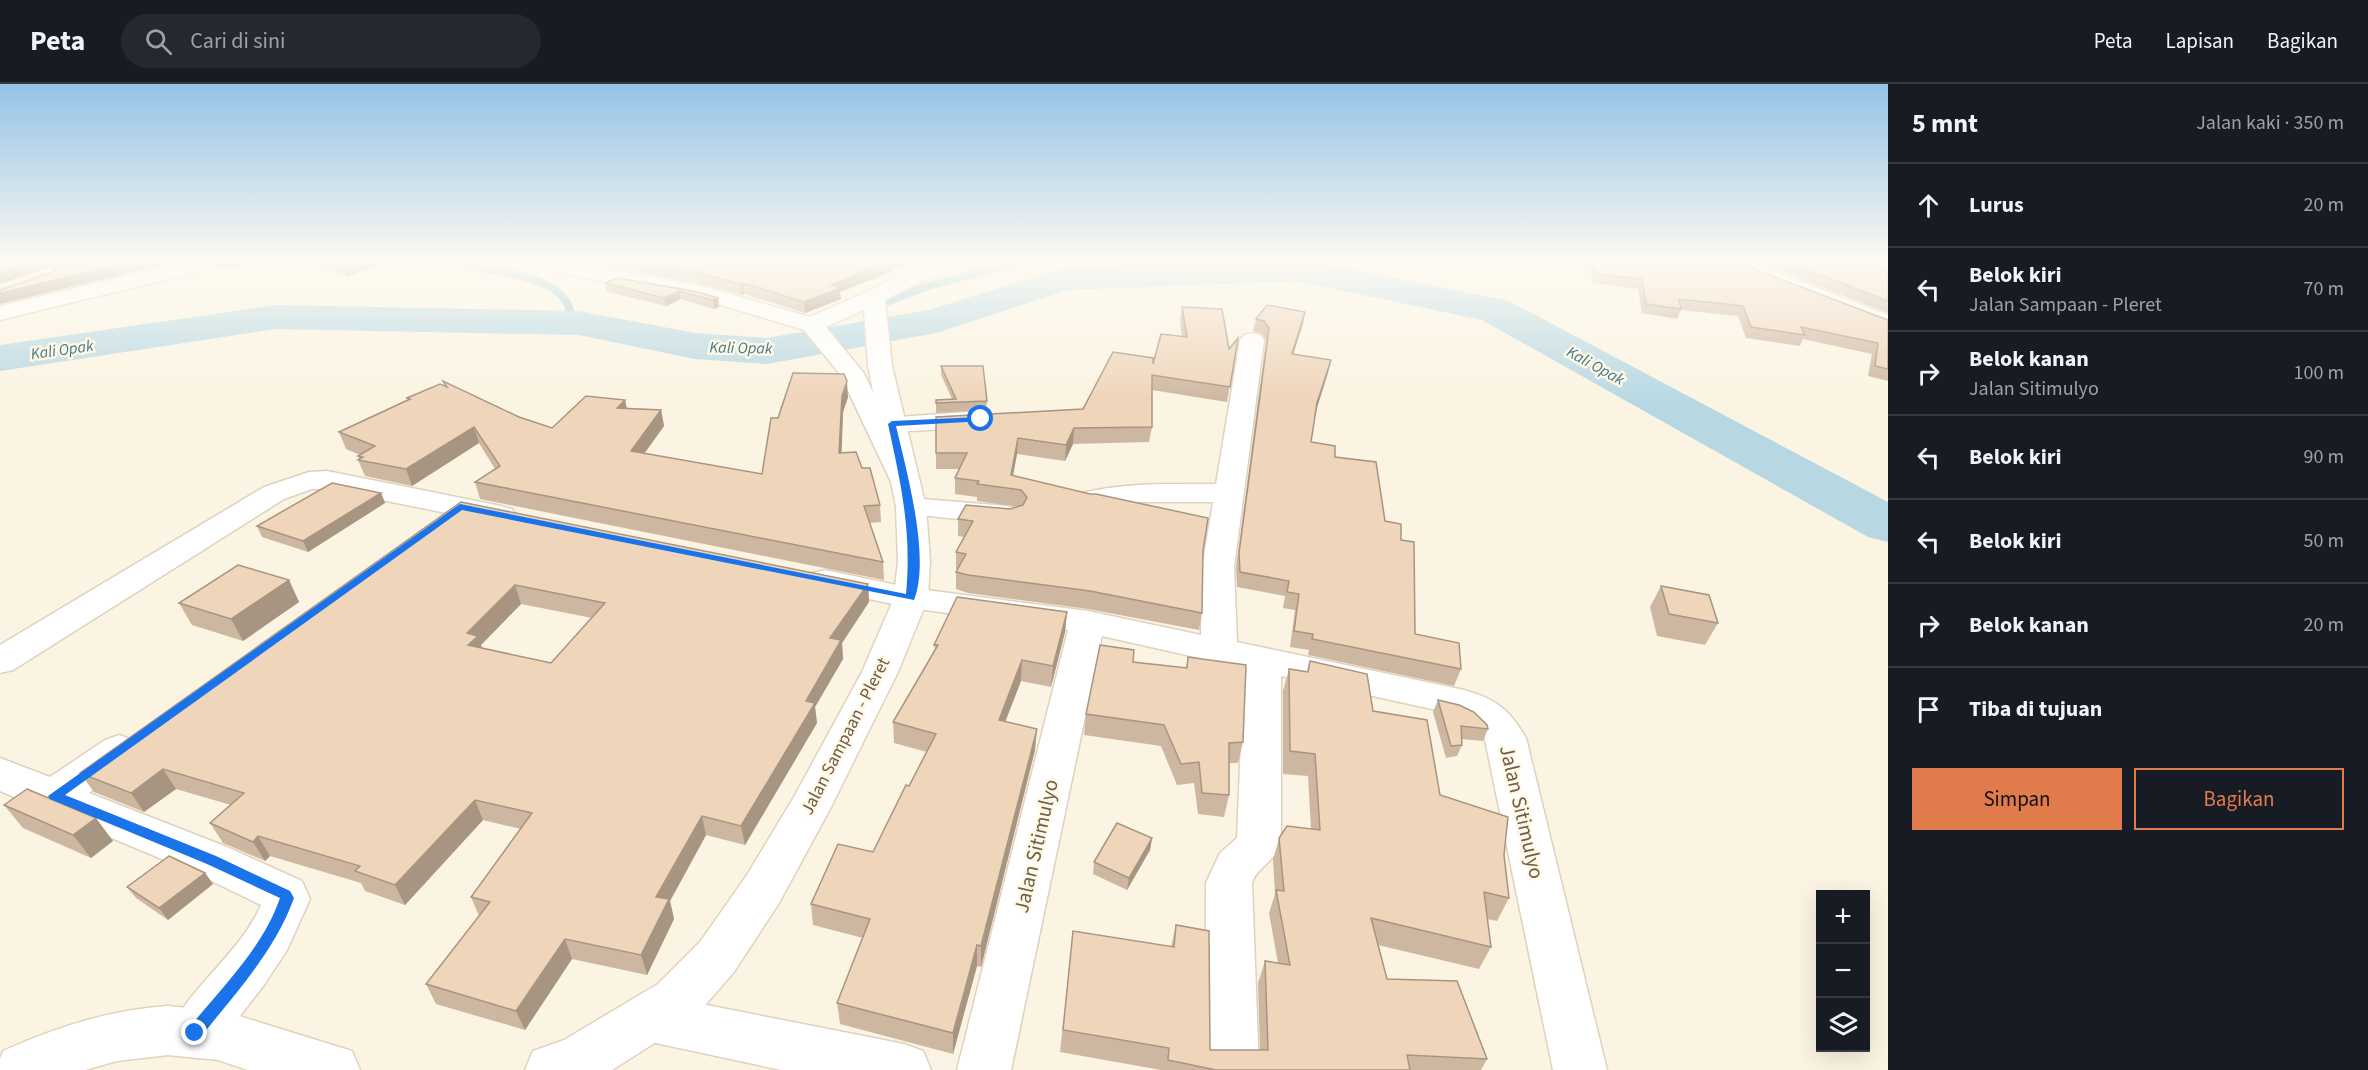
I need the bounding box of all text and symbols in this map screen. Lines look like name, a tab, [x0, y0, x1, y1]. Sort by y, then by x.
search box	[121, 14, 541, 68]
text: Peta	[30, 21, 85, 61]
icon: search	[142, 25, 175, 58]
text: Cari di sini	[190, 25, 285, 57]
text: Peta	[2094, 26, 2133, 56]
text: Lapisan	[2166, 26, 2234, 56]
text: Bagikan	[2267, 26, 2338, 56]
text: 5 mnt	[1912, 105, 1978, 142]
text: Jalan kaki · 350 m	[2196, 109, 2344, 137]
icon: ahead	[1912, 189, 1945, 222]
text: Lurus	[1969, 189, 2024, 221]
text: 20 m	[2304, 191, 2344, 219]
text: Belok kiri	[1969, 259, 2062, 291]
icon: left	[1912, 273, 1945, 306]
text: 70 m	[2304, 275, 2344, 303]
text: Jalan Sampaan - Pleret	[1969, 291, 2162, 319]
water label: Kali Opak	[29, 335, 95, 365]
water label: Kali Opak	[709, 336, 773, 360]
water label: Kali Opak	[1563, 341, 1629, 391]
text: Belok kanan	[1969, 343, 2089, 375]
icon: right	[1912, 357, 1945, 390]
text: 100 m	[2294, 359, 2344, 387]
text: Jalan Sitimulyo	[1969, 375, 2099, 403]
route start	[967, 405, 993, 431]
icon: left	[1912, 441, 1945, 474]
text: Belok kiri	[1969, 441, 2062, 473]
text: 90 m	[2304, 443, 2344, 471]
icon: left	[1912, 525, 1945, 558]
text: Belok kiri	[1969, 525, 2062, 557]
text: 50 m	[2304, 527, 2344, 555]
icon: right	[1912, 609, 1945, 642]
text: Belok kanan	[1969, 609, 2089, 641]
text: 20 m	[2304, 611, 2344, 639]
street label: Jalan Sampaan - Pleret	[795, 653, 896, 819]
icon: arrive	[1912, 693, 1945, 726]
text: Tiba di tujuan	[1969, 693, 2102, 725]
street label: Jalan Sitimulyo	[1492, 742, 1552, 882]
button: Simpan	[1912, 768, 2122, 830]
button: Bagikan	[2134, 768, 2344, 830]
street label: Jalan Sitimulyo	[1006, 776, 1066, 916]
map controls	[1816, 890, 1870, 1052]
button: +	[1816, 890, 1870, 944]
button: −	[1816, 944, 1870, 998]
button: layers	[1816, 998, 1870, 1052]
route end	[181, 1019, 207, 1045]

